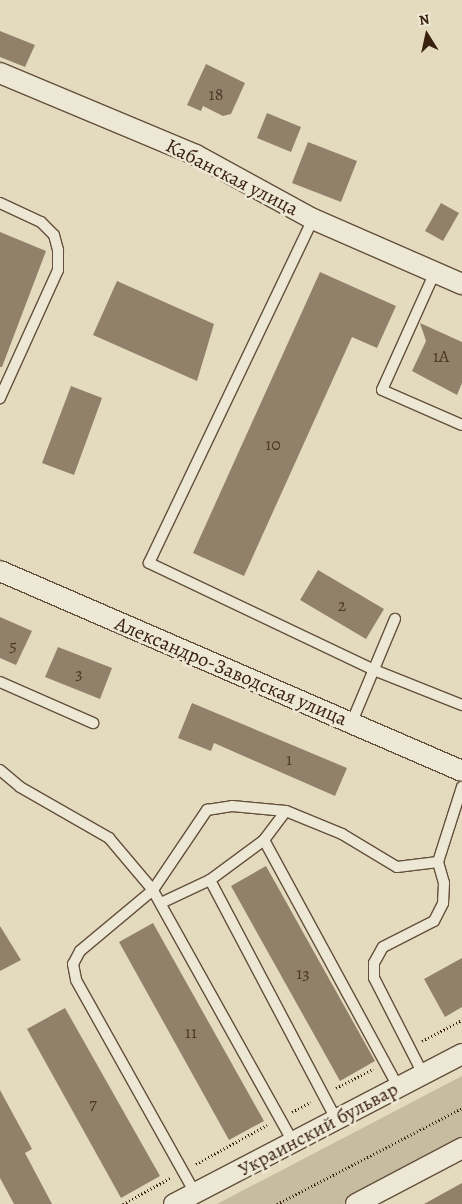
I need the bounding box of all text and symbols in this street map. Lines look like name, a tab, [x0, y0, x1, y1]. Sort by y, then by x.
text: N	[418, 9, 431, 30]
north arrow	[402, 10, 452, 60]
house number: 18	[209, 83, 223, 105]
street label: Кабанская улица	[162, 133, 302, 221]
house number: 1А	[433, 345, 449, 367]
house number: 10	[265, 433, 281, 455]
house number: 2	[338, 594, 346, 616]
street label: Александро-Заводская улица	[111, 611, 351, 731]
house number: 5	[9, 634, 17, 656]
house number: 3	[75, 662, 83, 684]
house number: 1	[286, 748, 292, 770]
house number: 13	[296, 962, 310, 984]
house number: 11	[185, 1021, 197, 1043]
street label: Украинский бульвар	[234, 1077, 402, 1181]
house number: 7	[89, 1092, 97, 1114]

